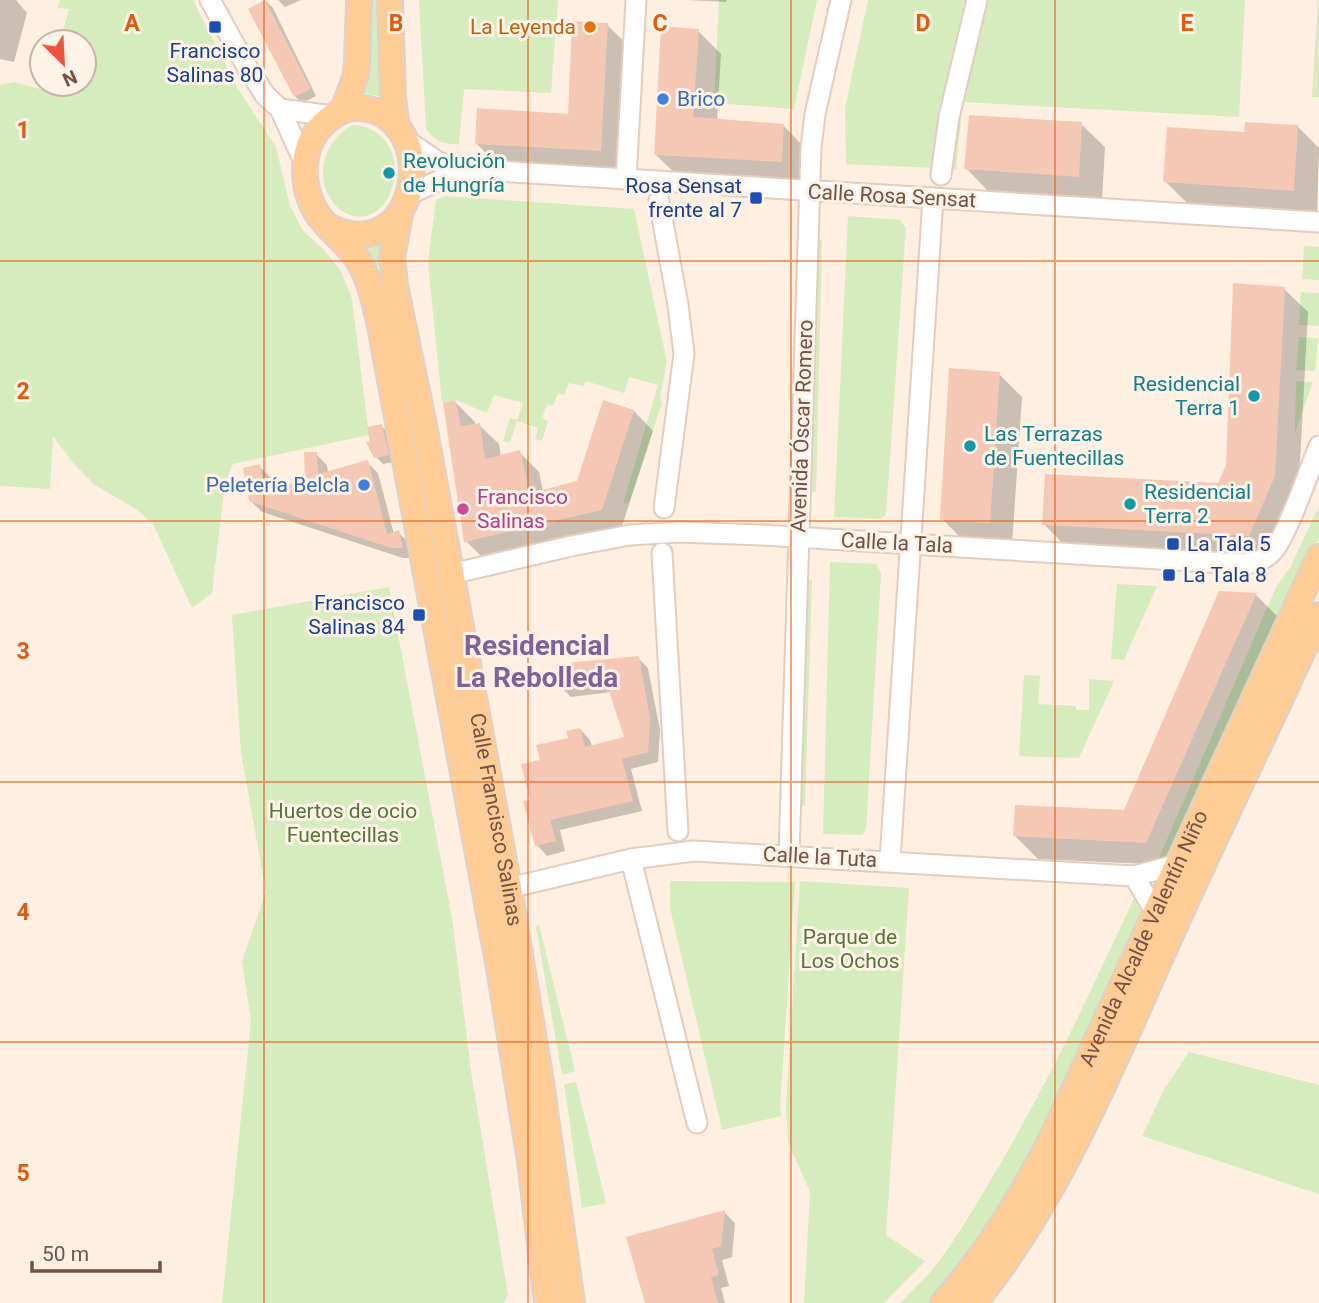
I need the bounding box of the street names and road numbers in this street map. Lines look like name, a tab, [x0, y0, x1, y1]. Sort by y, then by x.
street label: Calle Rosa Sensat	[807, 180, 977, 212]
street label: Avenida Óscar Romero	[786, 319, 818, 533]
street label: Calle la Tala	[840, 528, 954, 558]
street label: Calle Francisco Salinas	[465, 711, 527, 928]
street label: Avenida Alcalde Valentín Niño	[1074, 807, 1213, 1070]
street label: Calle la Tuta	[762, 842, 878, 872]

